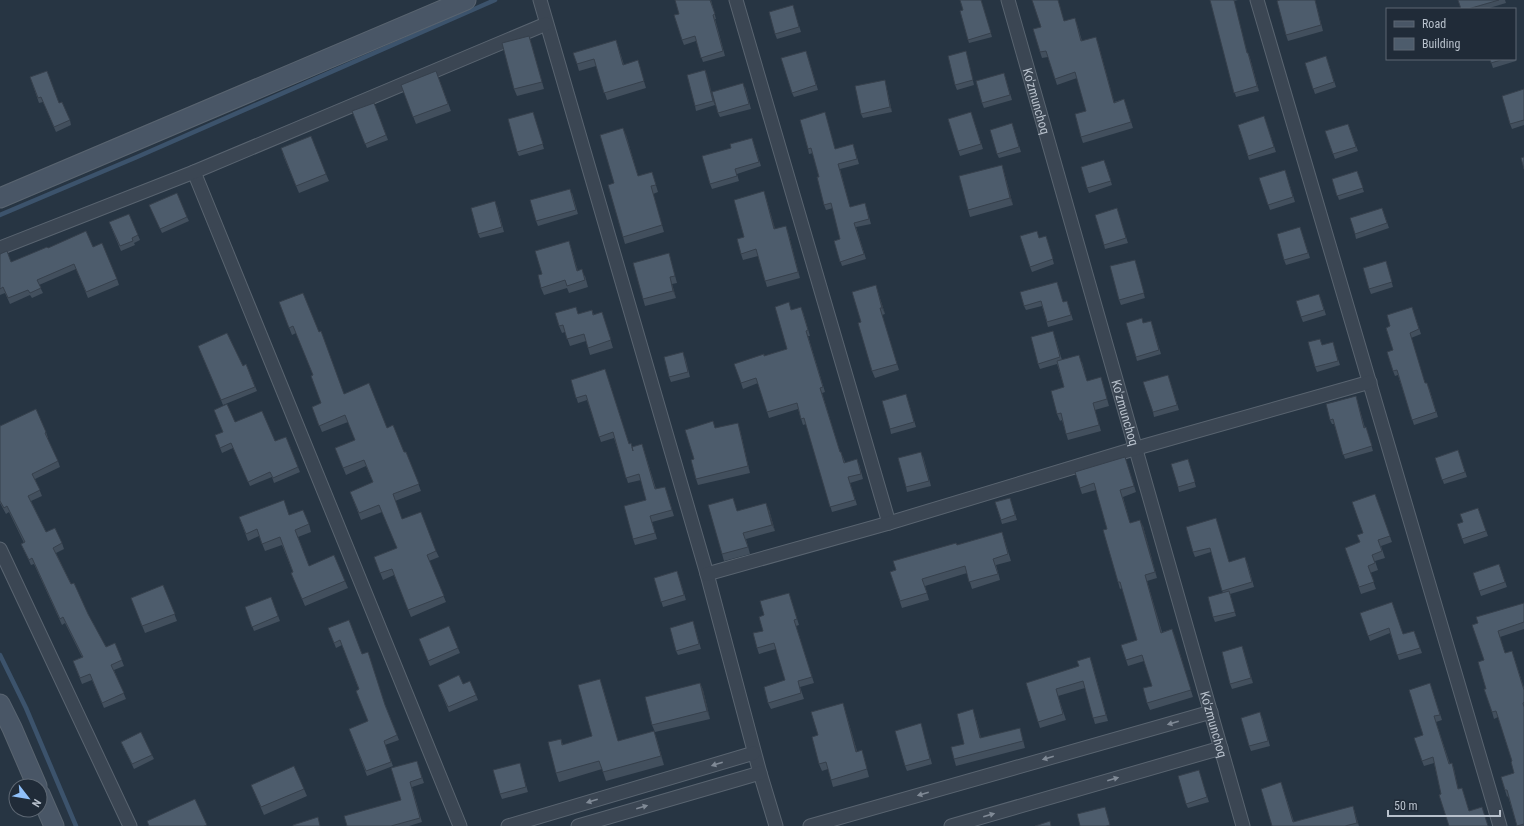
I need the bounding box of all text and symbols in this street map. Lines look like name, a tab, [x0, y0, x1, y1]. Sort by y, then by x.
legend	[1386, 8, 1516, 60]
text: Road	[1422, 17, 1446, 31]
text: Building	[1422, 37, 1460, 51]
street label: Ko'zmunchoq	[1020, 66, 1053, 136]
street label: Ko'zmunchoq	[1108, 378, 1141, 448]
street label: Ko'zmunchoq	[1197, 689, 1230, 759]
one-way arrow	[1167, 720, 1179, 726]
one-way arrow	[1042, 755, 1054, 761]
one-way arrow	[711, 761, 723, 767]
one-way arrow	[1108, 776, 1120, 782]
north arrow	[8, 778, 48, 818]
one-way arrow	[917, 791, 929, 797]
scale bar	[1388, 792, 1500, 818]
text: N	[29, 797, 43, 809]
one-way arrow	[586, 798, 598, 804]
text: 50 m	[1394, 799, 1418, 813]
one-way arrow	[636, 804, 648, 810]
one-way arrow	[983, 812, 995, 818]

